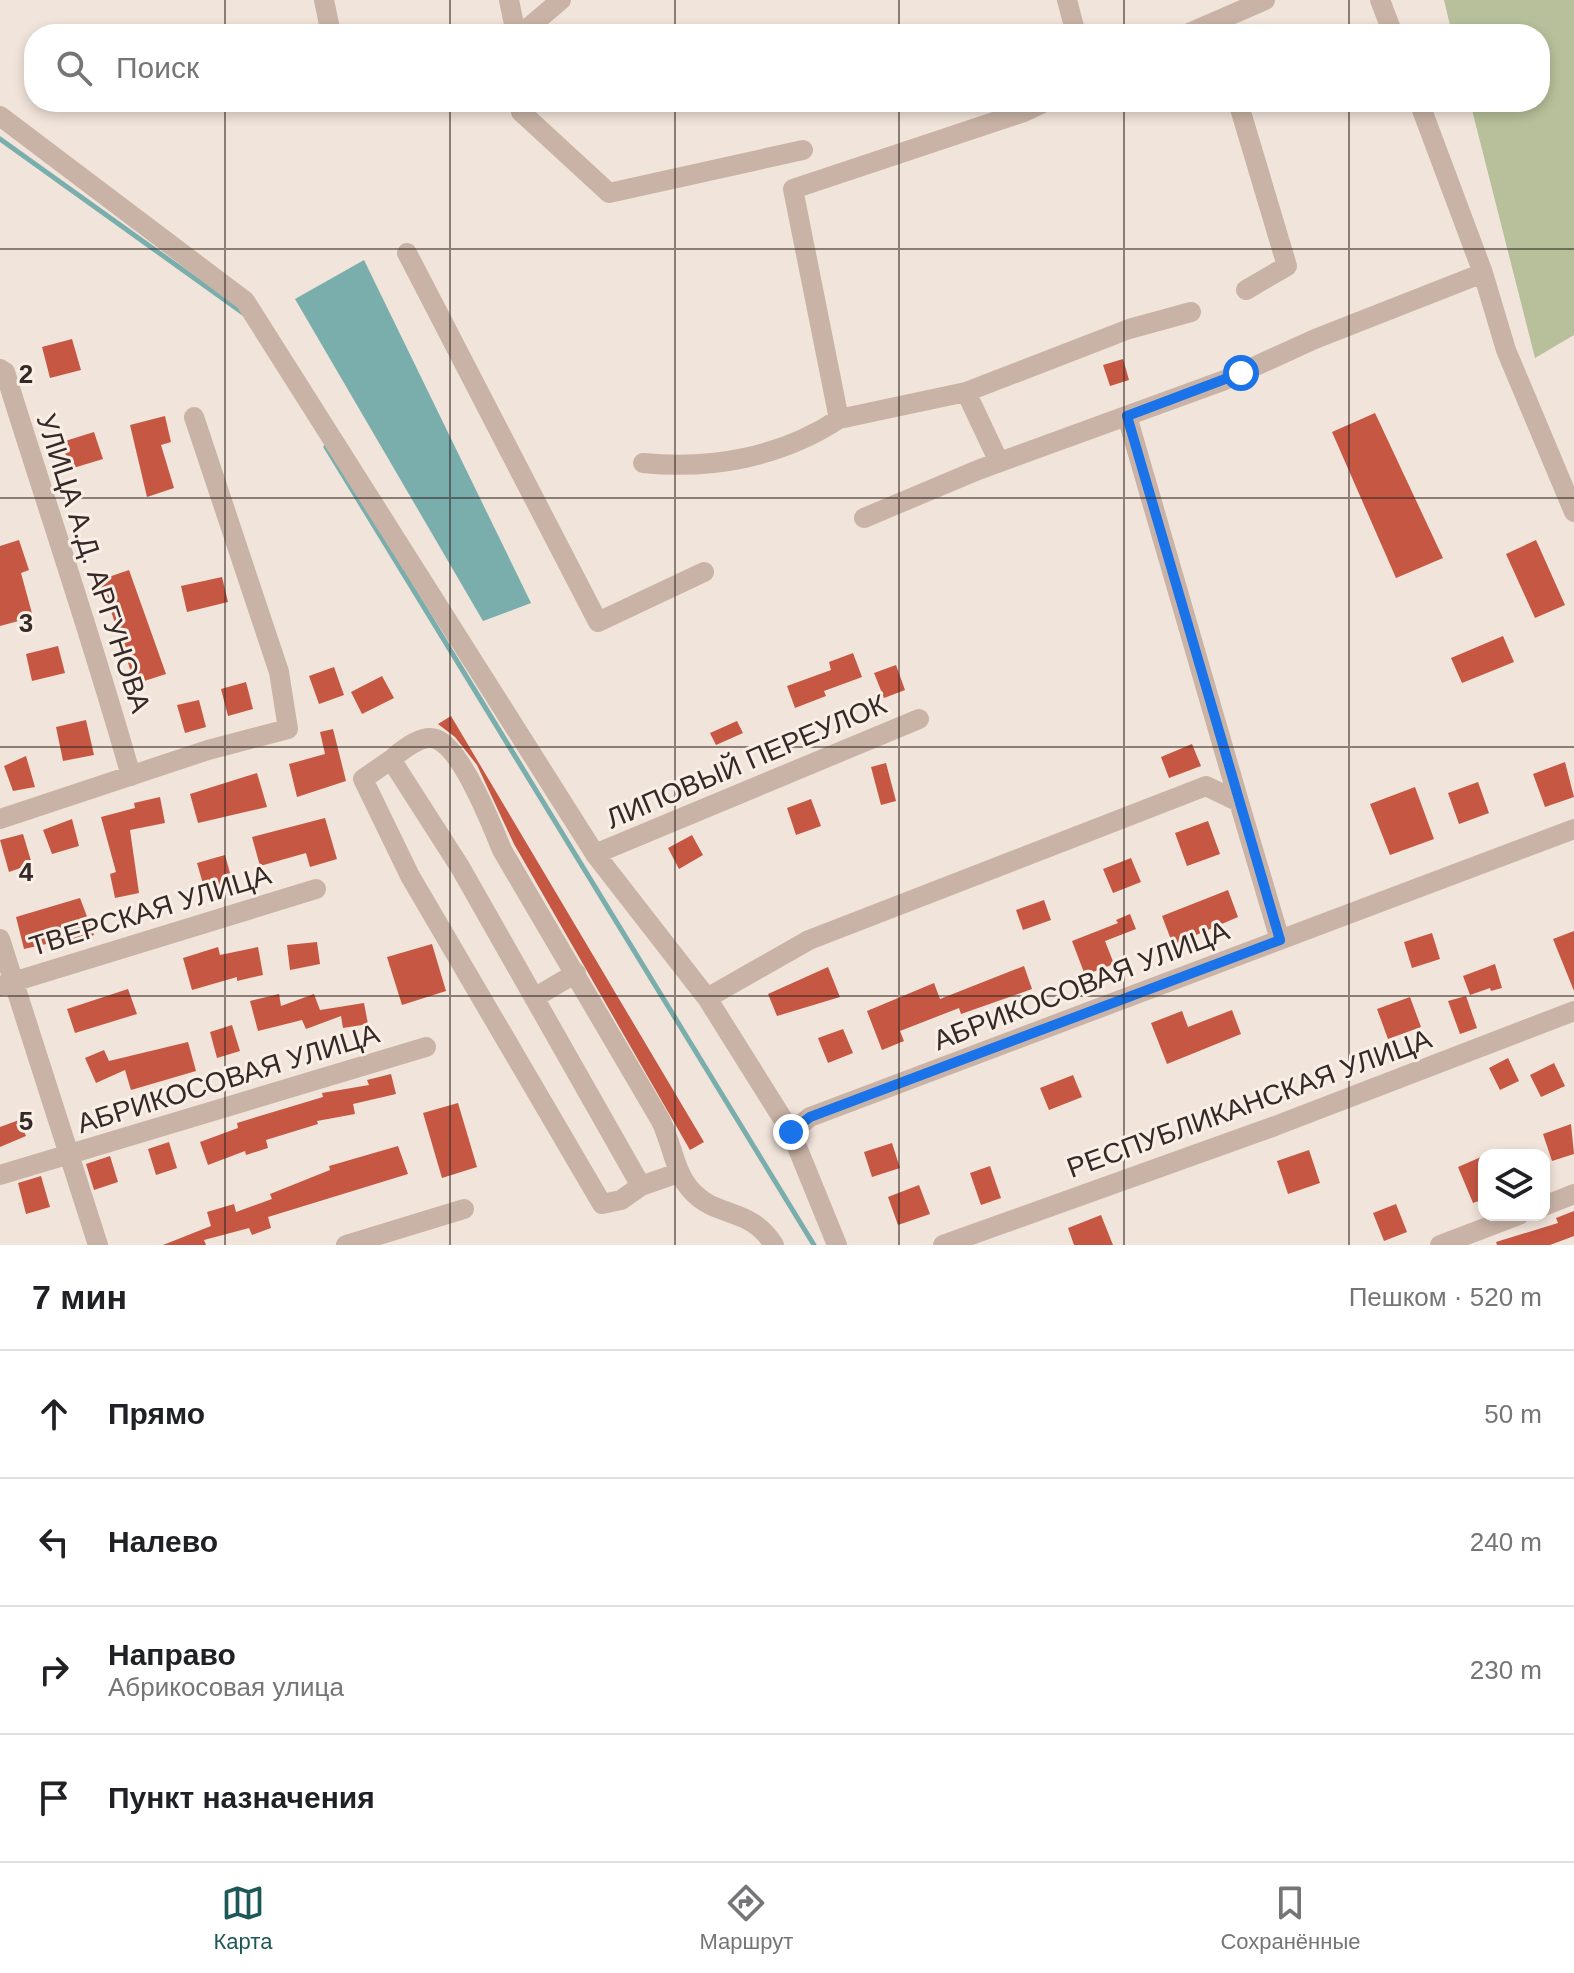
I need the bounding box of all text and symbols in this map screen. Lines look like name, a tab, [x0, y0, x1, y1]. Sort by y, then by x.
search box	[24, 24, 1550, 112]
icon: search	[52, 46, 96, 90]
text: Поиск	[116, 51, 199, 84]
route start	[1223, 355, 1259, 391]
text: 2	[19, 359, 33, 389]
street label: УЛИЦА А.Д. АРГУНОВА	[31, 410, 157, 717]
text: 3	[19, 608, 33, 638]
street label: ЛИПОВЫЙ ПЕРЕУЛОК	[601, 688, 892, 835]
text: 4	[19, 857, 34, 887]
street label: ТВЕРСКАЯ УЛИЦА	[26, 859, 275, 962]
street label: АБРИКОСОВАЯ УЛИЦА	[929, 915, 1234, 1056]
street label: АБРИКОСОВАЯ УЛИЦА	[73, 1018, 383, 1139]
street label: РЕСПУБЛИКАНСКАЯ УЛИЦА	[1063, 1023, 1436, 1184]
text: 5	[19, 1106, 33, 1136]
route end	[773, 1114, 809, 1150]
map controls	[1478, 1149, 1550, 1221]
button: layers	[1478, 1149, 1550, 1221]
text: 7 мин	[32, 1278, 127, 1316]
text: Пешком · 520 m	[1349, 1282, 1542, 1312]
icon: ahead	[32, 1392, 76, 1436]
text: Прямо	[108, 1397, 205, 1430]
text: 50 m	[1484, 1399, 1542, 1429]
icon: left	[32, 1520, 76, 1564]
text: Налево	[108, 1525, 218, 1558]
text: 240 m	[1470, 1527, 1542, 1557]
text: Направо	[108, 1638, 236, 1671]
icon: right	[32, 1648, 76, 1692]
text: 230 m	[1470, 1655, 1542, 1685]
text: Абрикосовая улица	[108, 1672, 344, 1702]
icon: arrive	[32, 1776, 76, 1820]
text: Пункт назначения	[108, 1781, 375, 1814]
tab: Карта	[214, 1881, 272, 1955]
tab: Маршрут	[700, 1881, 793, 1955]
tab: Сохранённые	[1220, 1881, 1360, 1955]

